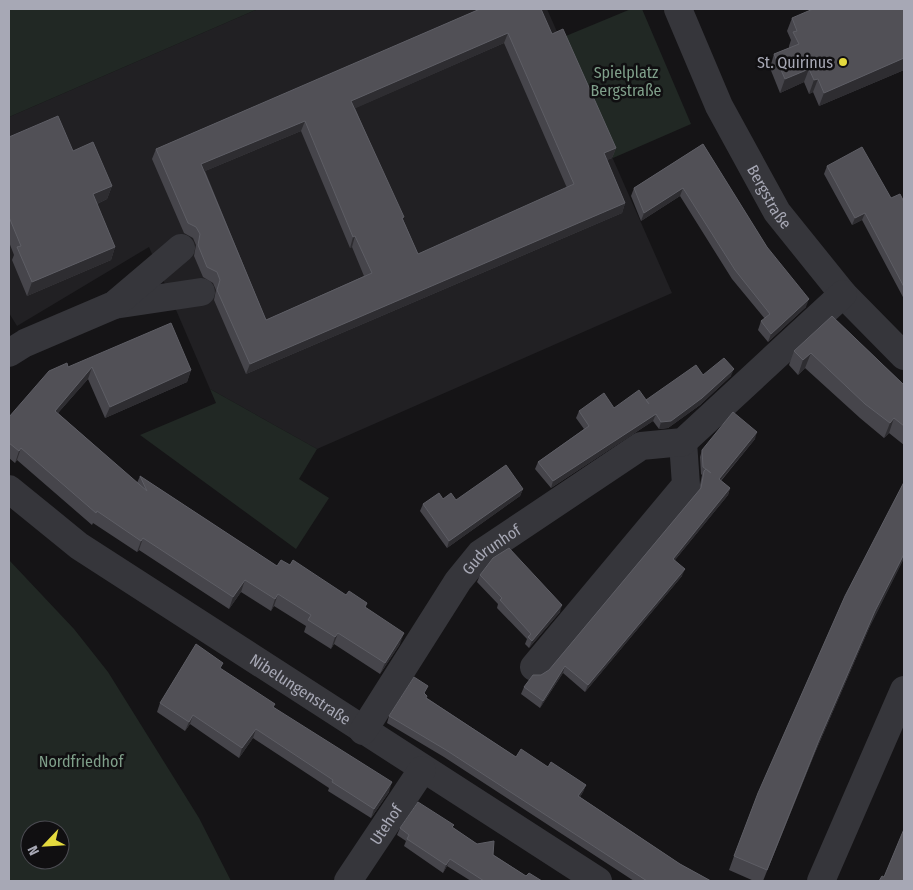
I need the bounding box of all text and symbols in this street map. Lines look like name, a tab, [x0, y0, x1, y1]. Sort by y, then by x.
place label: St. Quirinus	[757, 53, 833, 72]
marker: St. Quirinus	[837, 56, 849, 68]
park label: Spielplatz Bergstraße	[591, 63, 662, 100]
street label: Bergstraße	[743, 161, 796, 232]
street label: Gudrunhof	[458, 519, 525, 578]
street label: Nibelungenstraße	[247, 649, 355, 729]
park label: Nordfriedhof	[39, 752, 124, 771]
street label: Utehof	[366, 800, 406, 848]
north arrow	[20, 820, 70, 870]
text: N	[24, 843, 43, 858]

